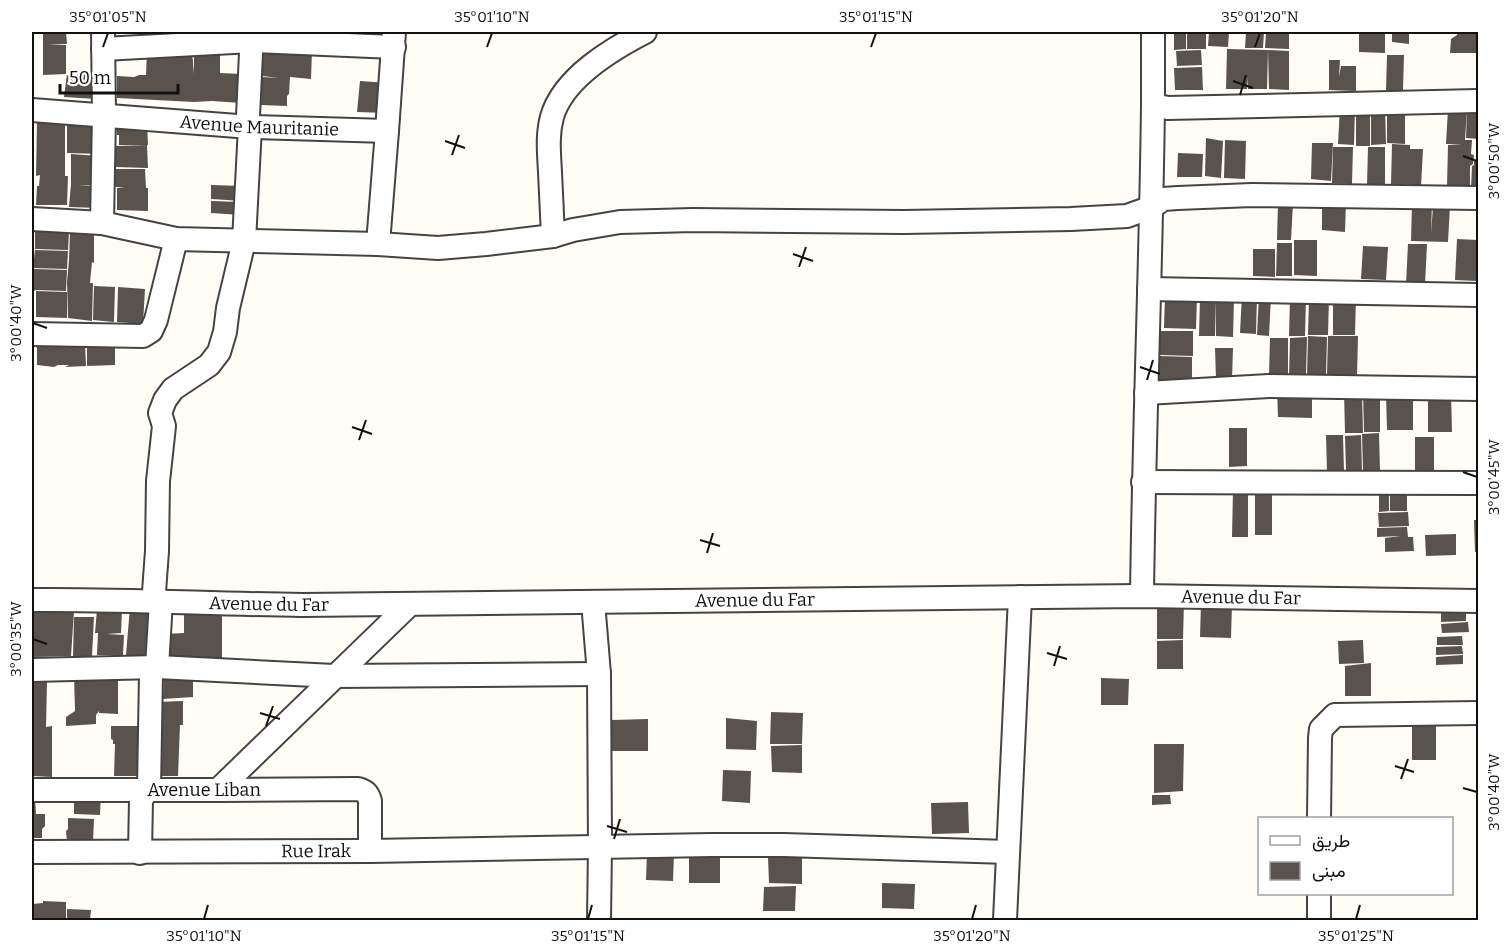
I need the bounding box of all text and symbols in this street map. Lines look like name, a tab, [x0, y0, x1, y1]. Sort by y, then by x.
text: 35°01'05"N	[69, 8, 147, 26]
text: 35°01'10"N	[454, 8, 530, 26]
text: 35°01'15"N	[839, 8, 913, 26]
text: 35°01'20"N	[1221, 8, 1299, 26]
scale bar	[60, 57, 178, 95]
text: 50 m	[69, 67, 111, 89]
street label: Avenue Mauritanie	[179, 111, 339, 141]
text: 3°00'50"W	[1485, 122, 1503, 199]
text: 3°00'40"W	[7, 284, 25, 362]
text: 3°00'45"W	[1485, 438, 1503, 515]
street label: Avenue du Far	[1181, 586, 1301, 609]
street label: Avenue du Far	[695, 589, 815, 612]
street label: Avenue du Far	[209, 592, 329, 616]
text: 3°00'35"W	[7, 601, 25, 677]
text: 3°00'40"W	[1485, 753, 1503, 831]
street label: Avenue Liban	[147, 779, 262, 801]
legend	[1258, 817, 1453, 895]
text: طريق	[1312, 830, 1350, 852]
street label: Rue Irak	[281, 840, 352, 862]
text: مبنى	[1312, 860, 1346, 882]
text: 35°01'10"N	[166, 927, 242, 945]
text: 35°01'15"N	[551, 927, 625, 945]
text: 35°01'20"N	[933, 927, 1011, 945]
text: 35°01'25"N	[1318, 927, 1394, 945]

